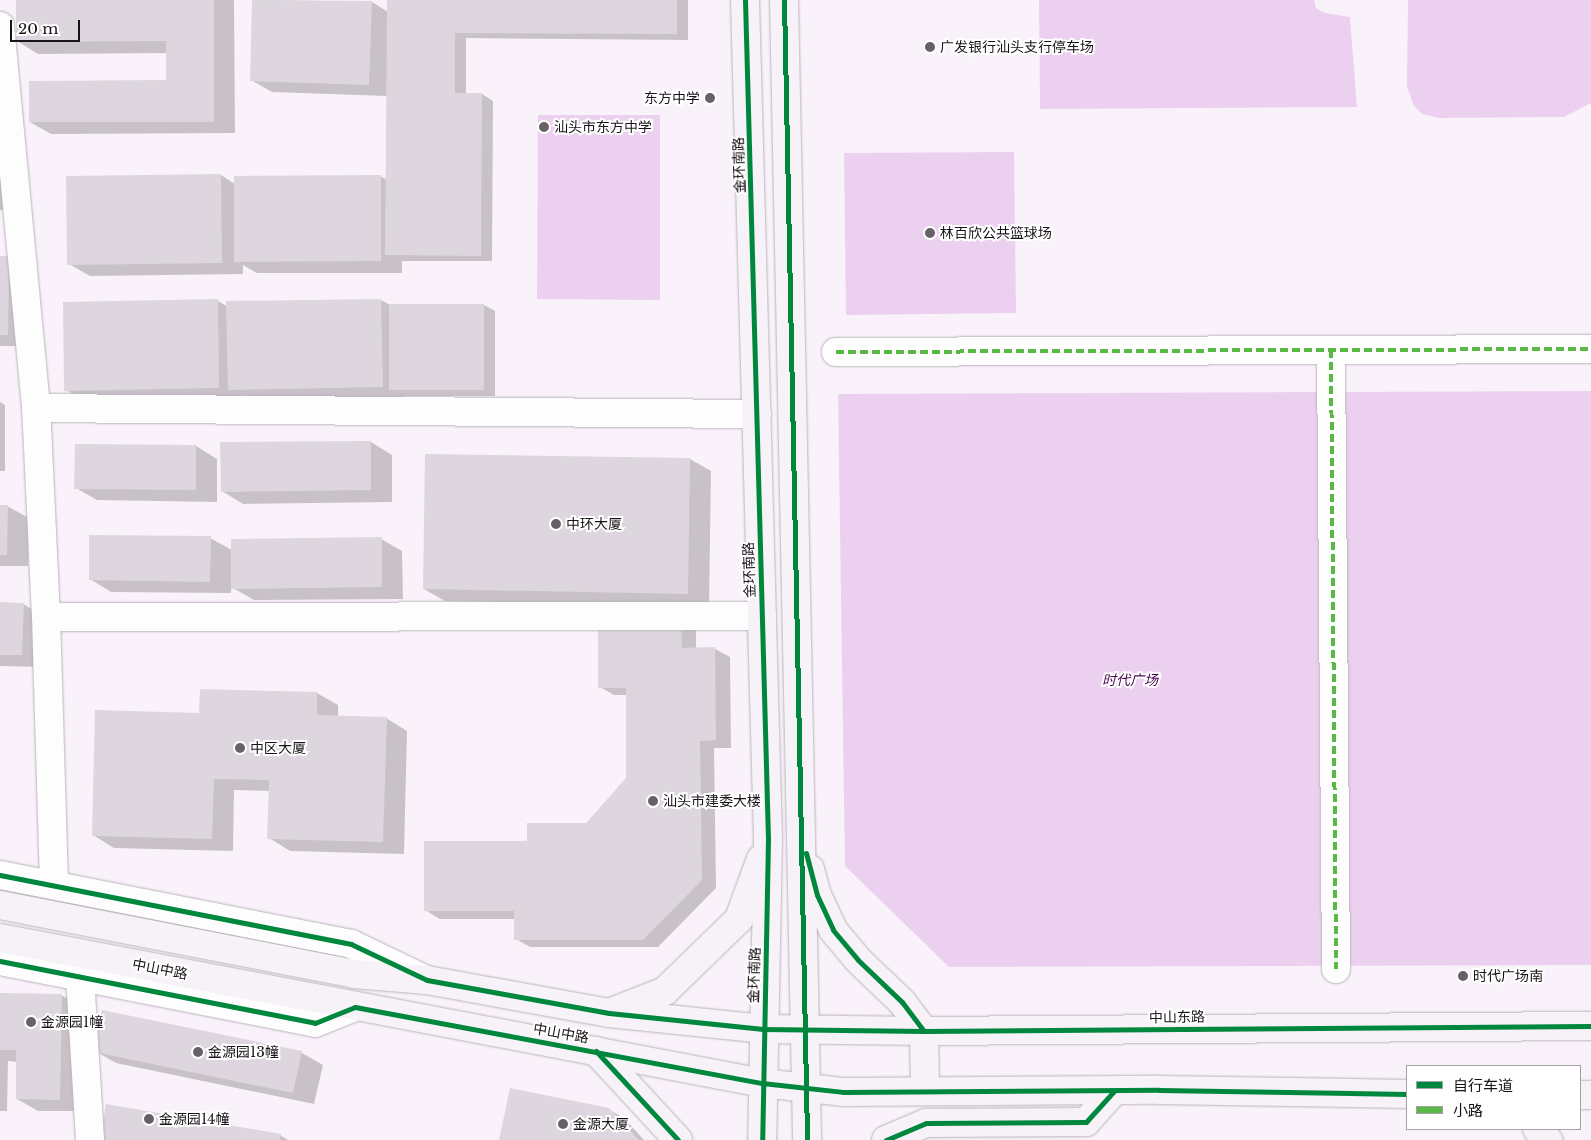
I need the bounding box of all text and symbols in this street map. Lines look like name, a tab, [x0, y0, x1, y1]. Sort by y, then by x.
scale bar	[12, 10, 82, 42]
text: 20 m	[18, 19, 58, 38]
place label: 广发银行汕头支行停车场	[940, 39, 1094, 55]
marker: 广发银行汕头支行停车场	[924, 41, 936, 53]
place label: 东方中学	[644, 90, 700, 106]
marker: 东方中学	[704, 92, 716, 104]
place label: 汕头市东方中学	[554, 119, 652, 135]
marker: 汕头市东方中学	[538, 121, 550, 133]
street label: 金环南路	[730, 137, 748, 193]
place label: 林百欣公共篮球场	[940, 225, 1052, 241]
marker: 林百欣公共篮球场	[924, 227, 936, 239]
place label: 中环大厦	[566, 516, 622, 532]
marker: 中环大厦	[550, 518, 562, 530]
street label: 金环南路	[740, 542, 758, 598]
park label: 时代广场	[1102, 672, 1158, 688]
place label: 中区大厦	[250, 740, 306, 756]
marker: 中区大厦	[234, 742, 246, 754]
place label: 汕头市建委大楼	[663, 793, 761, 809]
marker: 汕头市建委大楼	[647, 795, 659, 807]
street label: 金环南路	[745, 947, 763, 1003]
street label: 中山中路	[131, 955, 189, 983]
place label: 时代广场南	[1473, 968, 1543, 984]
marker: 时代广场南	[1457, 970, 1469, 982]
street label: 中山东路	[1149, 1008, 1205, 1026]
place label: 金源园1幢	[41, 1014, 103, 1030]
marker: 金源园1幢	[25, 1016, 37, 1028]
street label: 中山中路	[532, 1020, 590, 1046]
place label: 金源园13幢	[208, 1044, 279, 1060]
marker: 金源园13幢	[192, 1046, 204, 1058]
legend	[1406, 1065, 1581, 1130]
text: 自行车道	[1453, 1076, 1513, 1095]
text: 小路	[1453, 1101, 1483, 1120]
place label: 金源园14幢	[159, 1111, 229, 1127]
marker: 金源园14幢	[143, 1113, 155, 1125]
place label: 金源大厦	[573, 1116, 629, 1132]
marker: 金源大厦	[557, 1118, 569, 1130]

